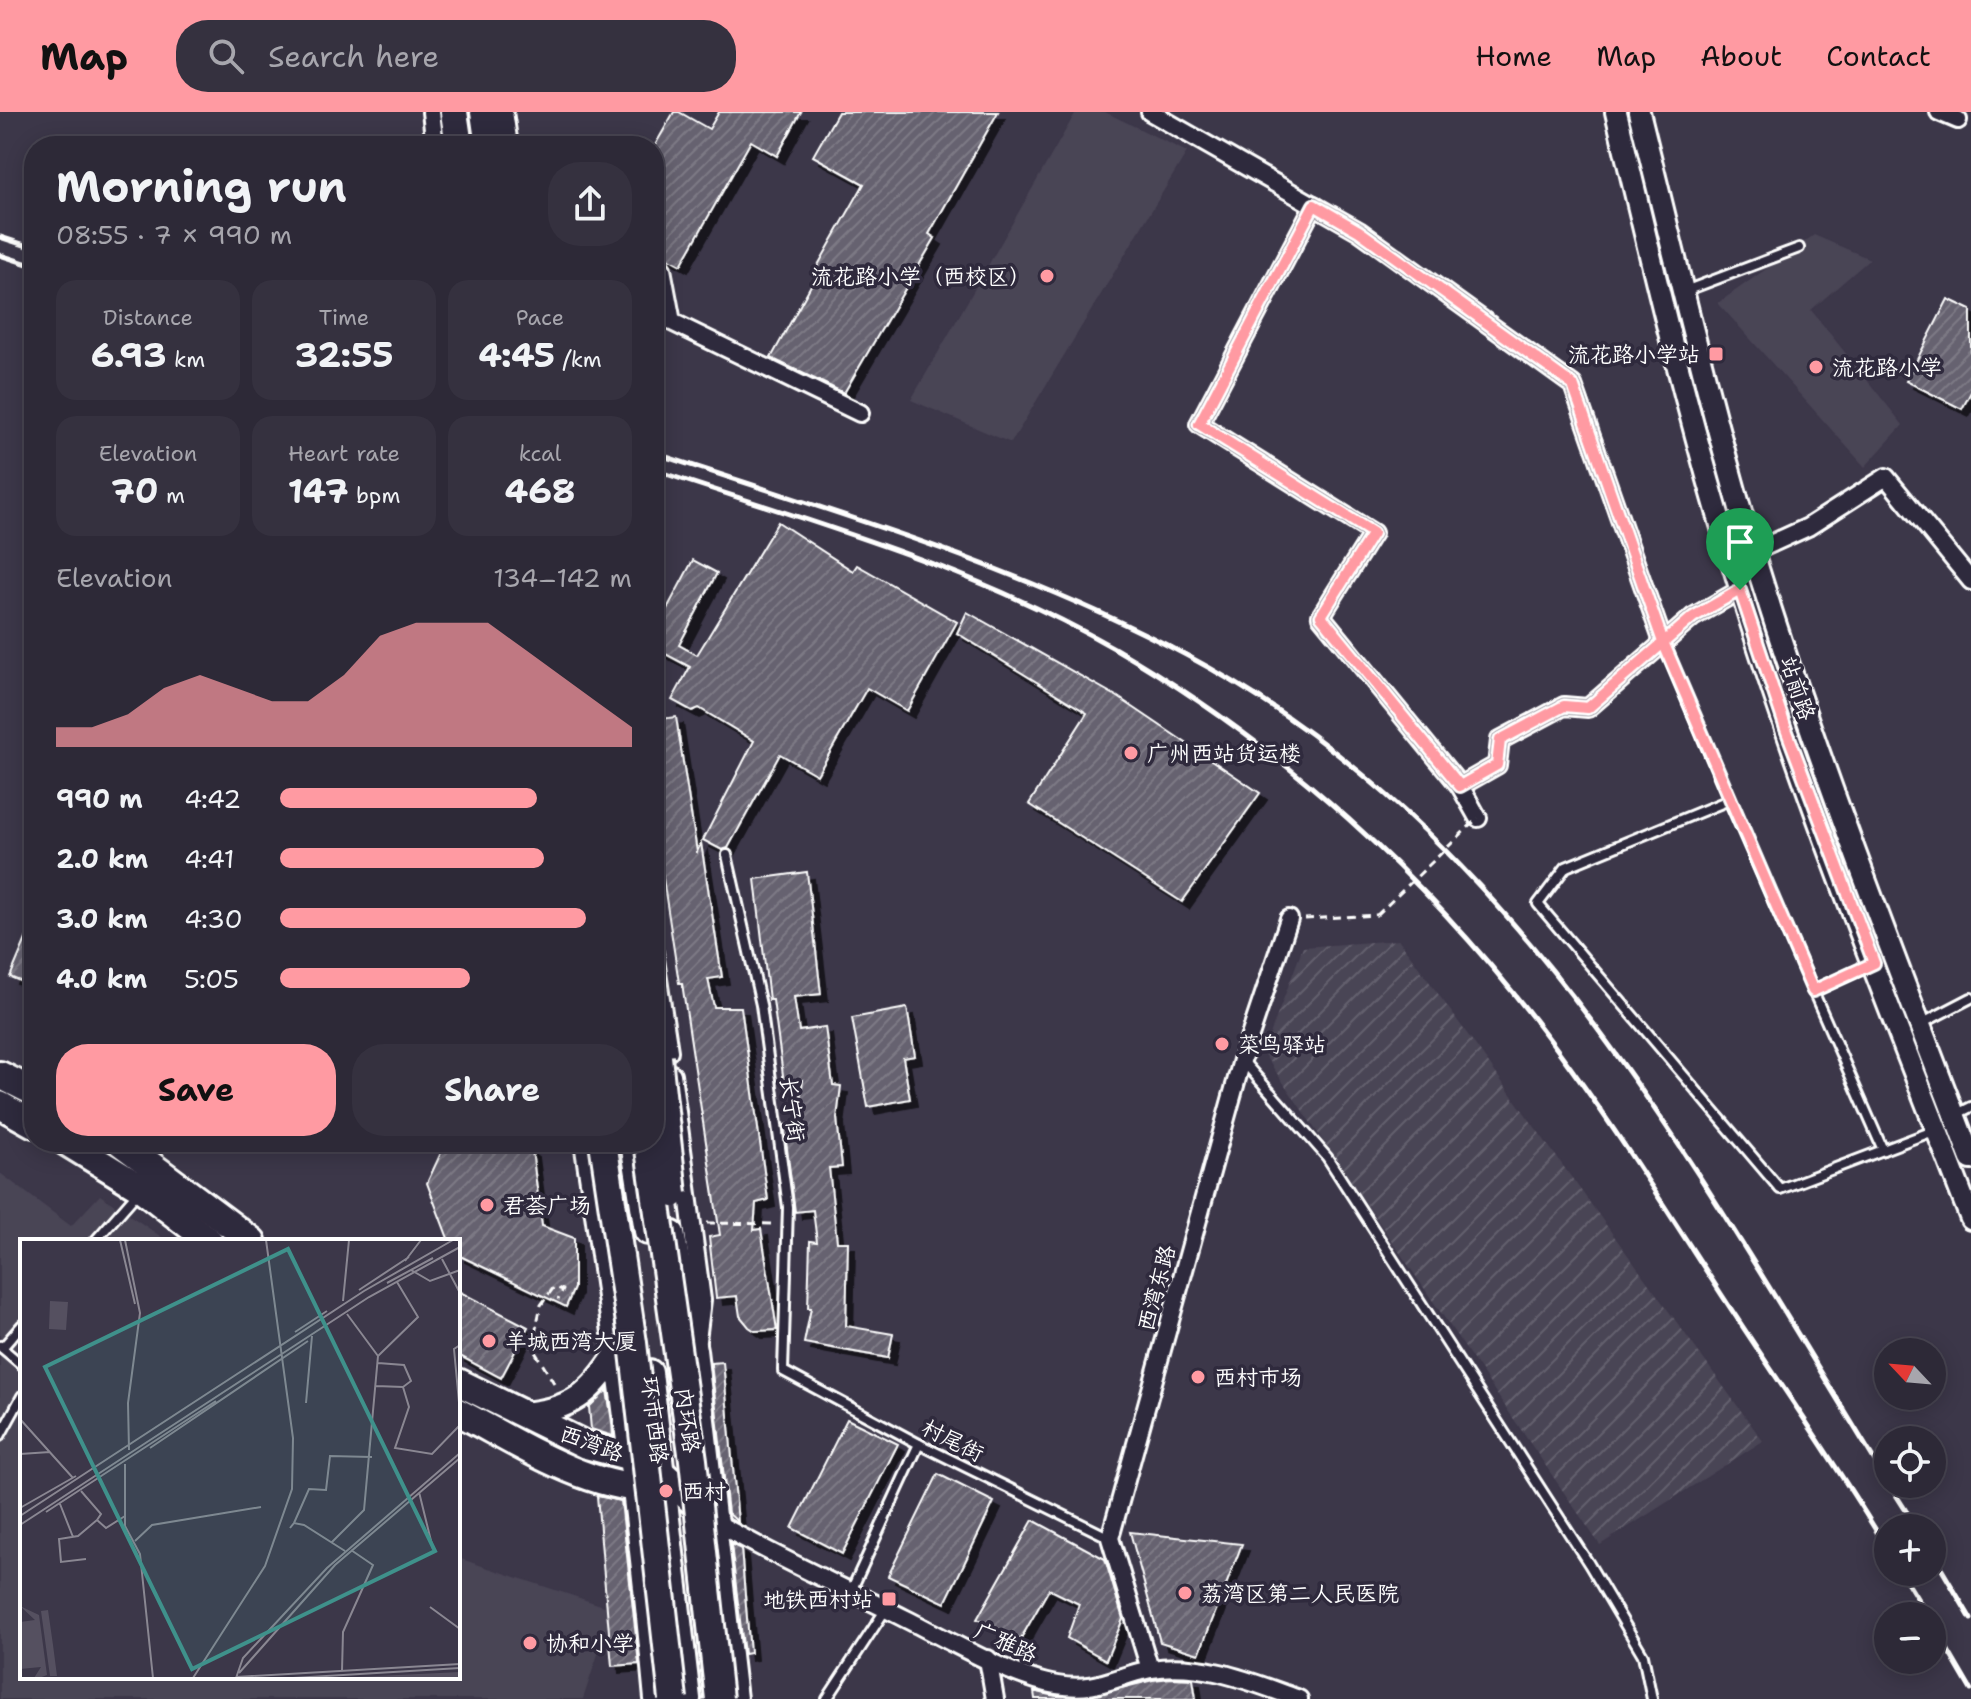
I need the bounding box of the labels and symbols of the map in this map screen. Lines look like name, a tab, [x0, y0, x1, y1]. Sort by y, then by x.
place label: 流花路小学（西校区）	[811, 262, 1031, 291]
marker: 流花路小学（西校区）	[1038, 267, 1056, 285]
place label: 流花路小学站	[1568, 340, 1700, 369]
marker: 流花路小学站	[1707, 345, 1725, 363]
place label: 流花路小学	[1832, 353, 1942, 382]
marker: 流花路小学	[1807, 358, 1825, 376]
pin	[1706, 508, 1774, 590]
street label: 站前路	[1773, 652, 1822, 724]
place label: 广州西站货运楼	[1147, 739, 1301, 768]
marker: 广州西站货运楼	[1122, 744, 1140, 762]
place label: 菜鸟驿站	[1238, 1030, 1326, 1059]
marker: 菜鸟驿站	[1213, 1035, 1231, 1053]
street label: 长宁街	[774, 1074, 811, 1144]
place label: 君荟广场	[503, 1191, 591, 1220]
marker: 君荟广场	[478, 1196, 496, 1214]
inset map	[20, 1239, 460, 1679]
street label: 西湾东路	[1131, 1242, 1182, 1334]
place label: 羊城西湾大厦	[505, 1327, 637, 1356]
marker: 羊城西湾大厦	[480, 1332, 498, 1350]
north arrow	[1874, 1338, 1946, 1410]
place label: 西村市场	[1214, 1363, 1302, 1392]
marker: 西村市场	[1189, 1368, 1207, 1386]
street label: 环市西路	[635, 1375, 674, 1466]
street label: 内环路	[669, 1385, 706, 1455]
street label: 村尾街	[917, 1413, 989, 1468]
street label: 西湾路	[556, 1419, 628, 1468]
place label: 西村	[682, 1477, 726, 1506]
marker: 西村	[657, 1482, 675, 1500]
place label: 荔湾区第二人民医院	[1201, 1579, 1399, 1608]
marker: 荔湾区第二人民医院	[1176, 1584, 1194, 1602]
place label: 地铁西村站	[763, 1585, 873, 1614]
marker: 地铁西村站	[880, 1590, 898, 1608]
street label: 广雅路	[970, 1616, 1042, 1669]
place label: 协和小学	[546, 1629, 634, 1658]
marker: 协和小学	[521, 1634, 539, 1652]

